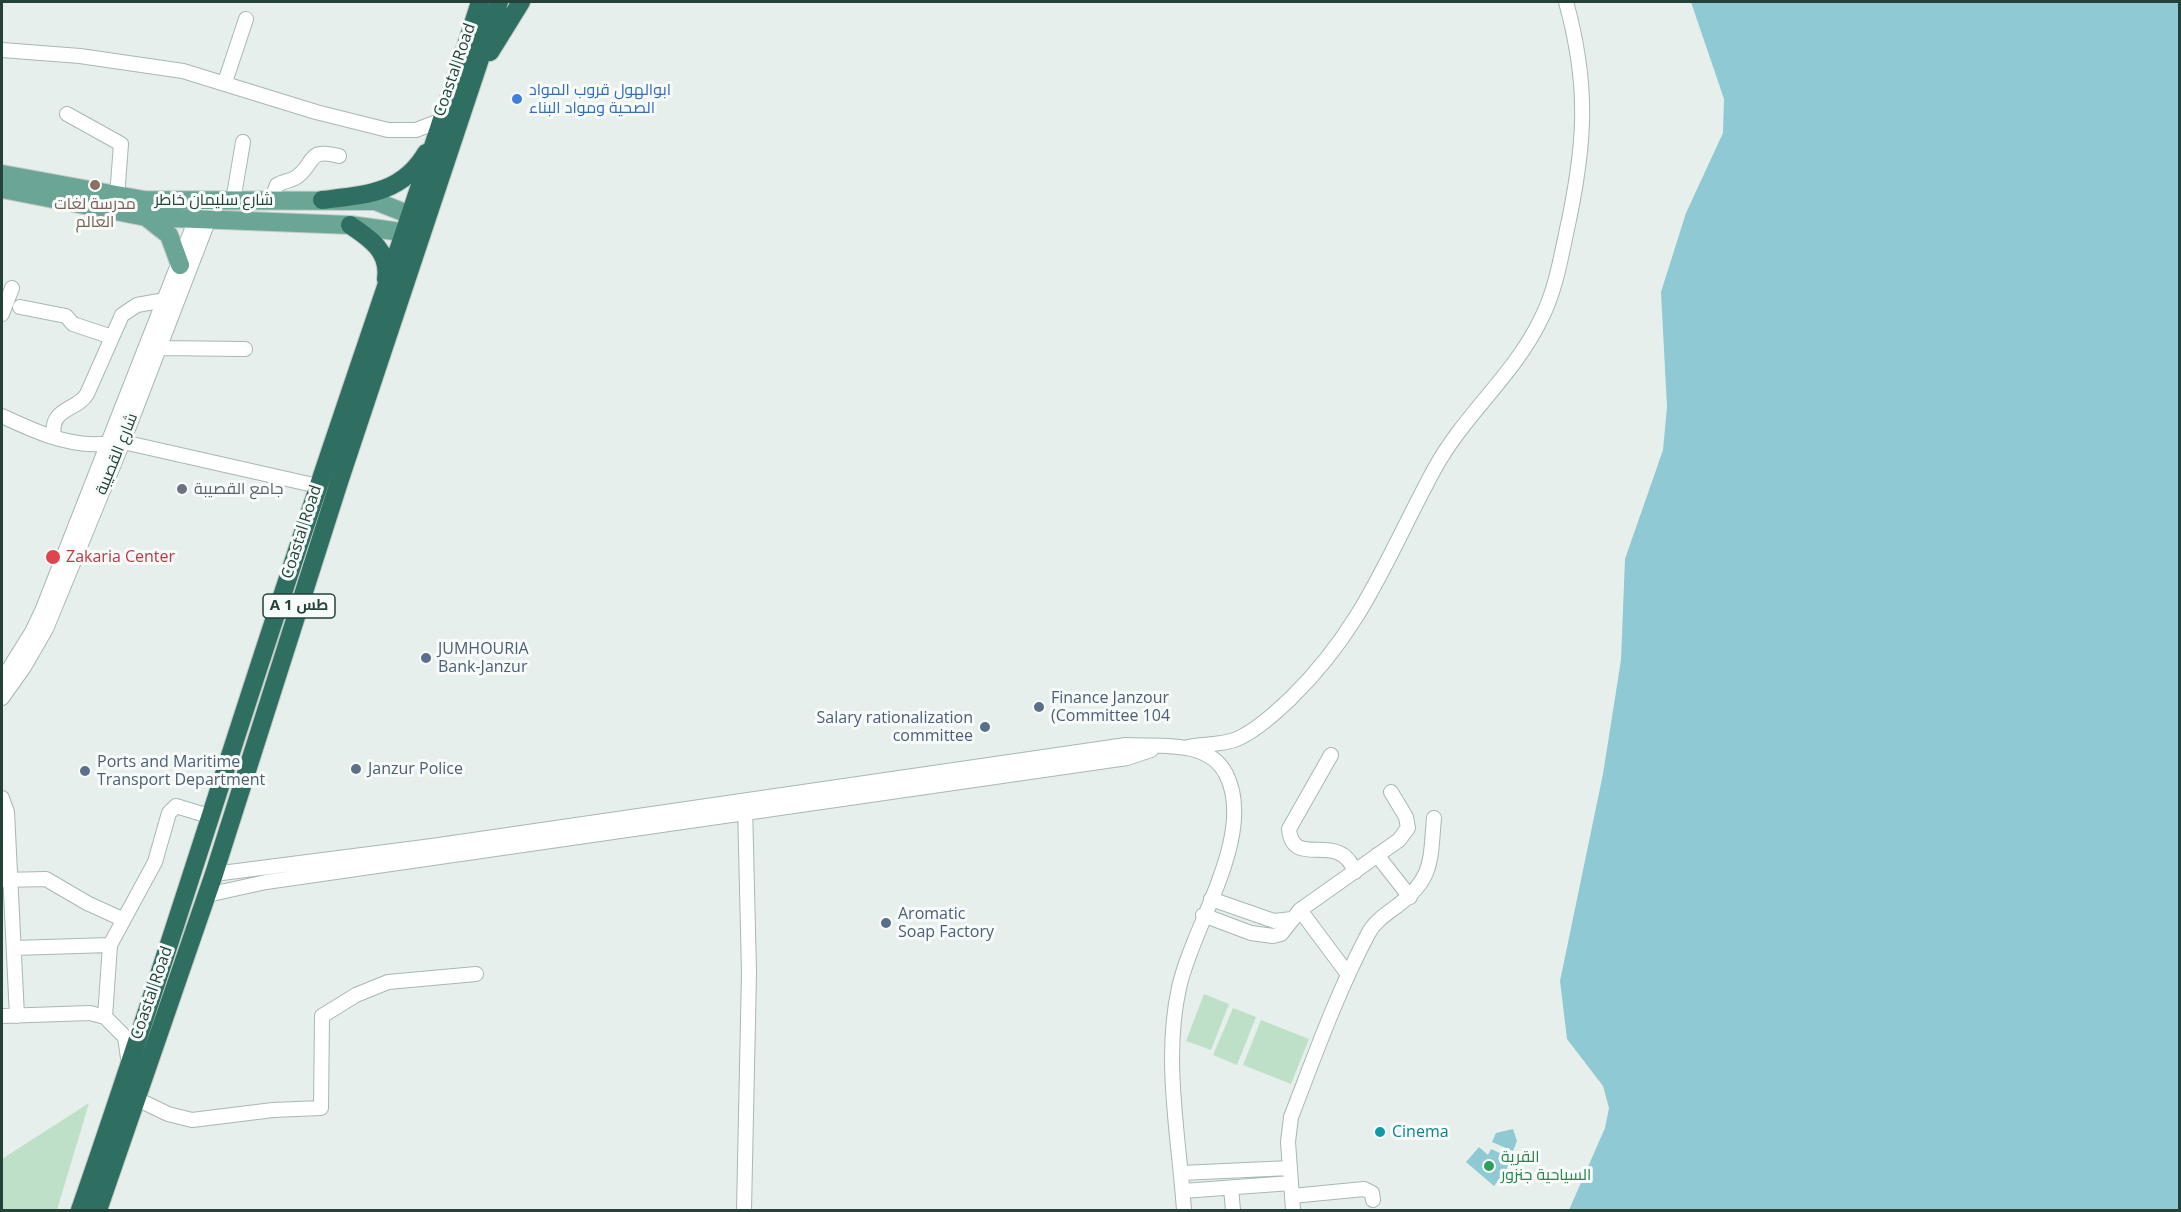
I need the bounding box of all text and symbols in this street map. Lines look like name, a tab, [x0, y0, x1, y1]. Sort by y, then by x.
street label: Coastal Road	[430, 21, 480, 119]
place label: ابوالهول قروب المواد الصحية ومواد البناء	[529, 80, 671, 118]
marker: ابوالهول قروب المواد الصحية ومواد البناء	[510, 92, 524, 106]
marker: مدرسة لغات العالم	[88, 178, 102, 192]
street label: شارع سليمان خاطر	[155, 190, 273, 210]
place label: مدرسة لغات العالم	[54, 194, 136, 232]
street label: شارع القصيبة	[92, 410, 142, 498]
place label: جامع القصيبة	[194, 479, 283, 499]
marker: جامع القصيبة	[175, 482, 189, 496]
street label: Coastal Road	[278, 483, 326, 581]
place label: Zakaria Center	[66, 547, 175, 567]
marker: Zakaria Center	[44, 548, 62, 566]
road number: A 1 طس	[263, 594, 335, 618]
place label: JUMHOURIA Bank-Janzur	[438, 639, 529, 677]
marker: JUMHOURIA Bank-Janzur	[419, 651, 433, 665]
place label: Finance Janzour (Committee 104	[1051, 688, 1170, 726]
marker: Finance Janzour (Committee 104	[1032, 700, 1046, 714]
place label: Salary rationalization committee	[817, 708, 973, 746]
marker: Salary rationalization committee	[978, 720, 992, 734]
place label: Ports and Maritime Transport Department	[97, 752, 265, 790]
place label: Janzur Police	[368, 759, 463, 779]
marker: Janzur Police	[349, 762, 363, 776]
marker: Ports and Maritime Transport Department	[78, 764, 92, 778]
place label: Aromatic Soap Factory	[898, 904, 994, 942]
marker: Aromatic Soap Factory	[879, 916, 893, 930]
street label: Coastal Road	[127, 944, 177, 1042]
place label: Cinema	[1392, 1122, 1449, 1142]
marker: Cinema	[1373, 1125, 1387, 1139]
place label: القرية السياحية جنزور	[1501, 1147, 1591, 1185]
marker: القرية السياحية جنزور	[1482, 1159, 1496, 1173]

